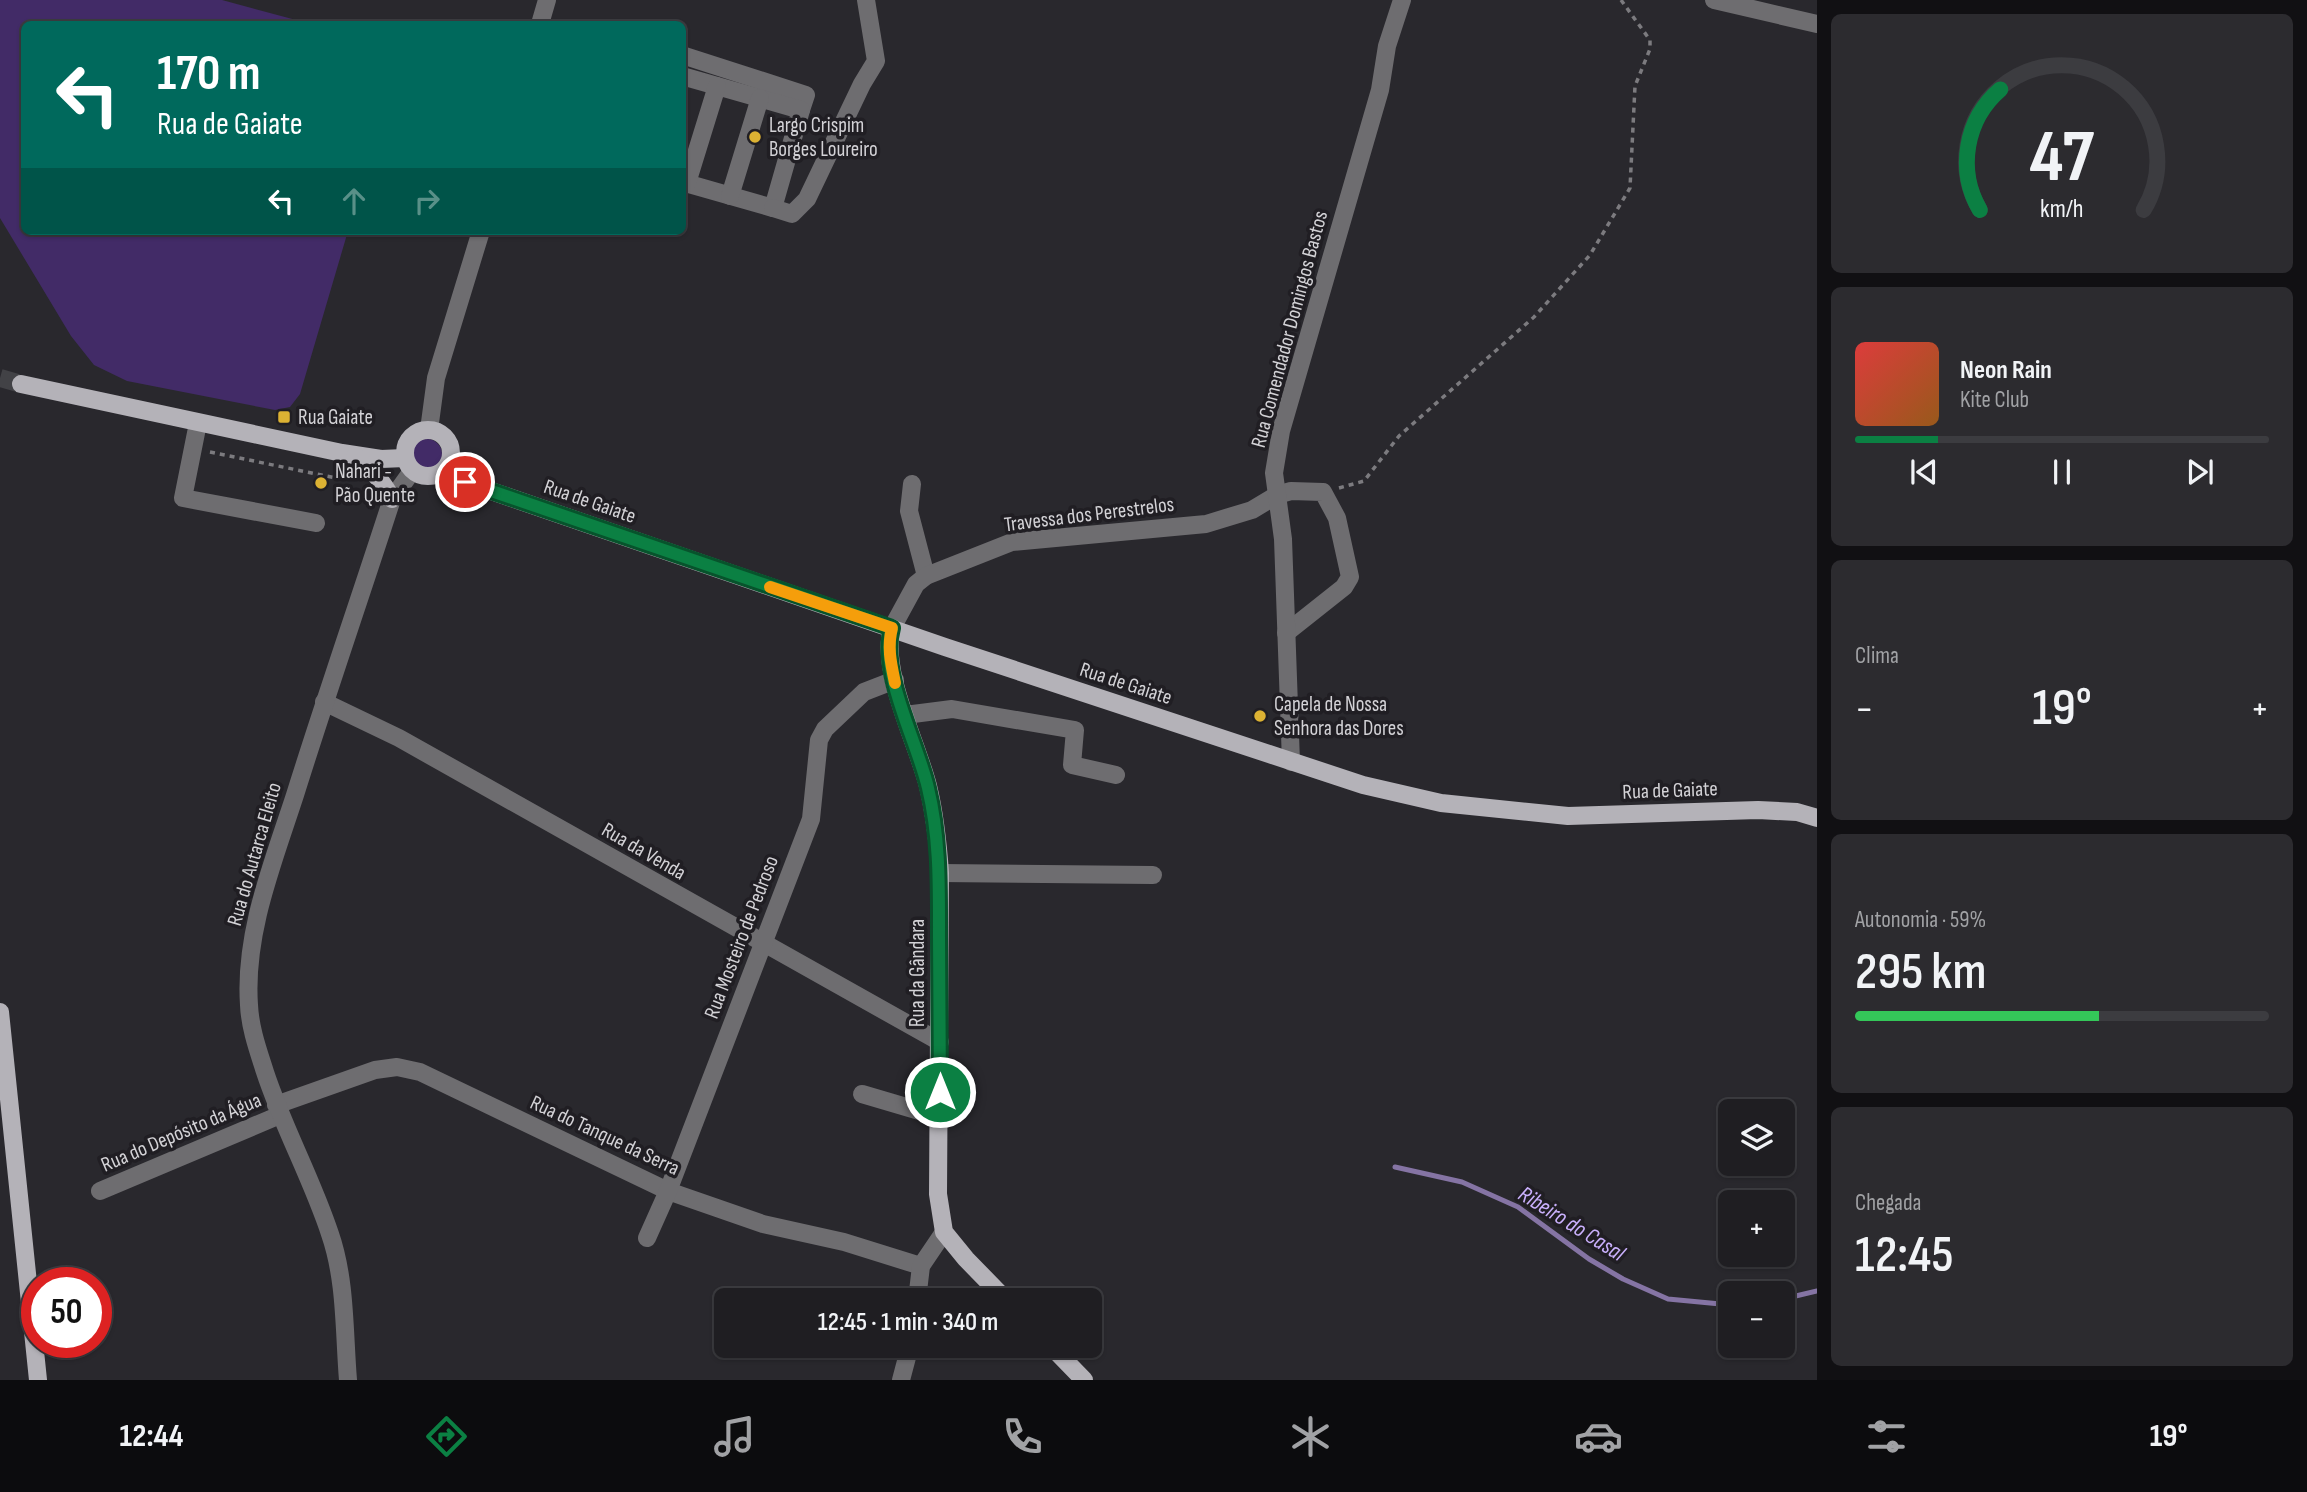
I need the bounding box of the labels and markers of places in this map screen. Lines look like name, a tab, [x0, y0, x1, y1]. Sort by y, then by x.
place label: Largo Crispim Borges Loureiro	[769, 113, 878, 162]
marker: Largo Crispim Borges Loureiro	[747, 129, 763, 145]
place label: Rua Gaiate	[298, 405, 373, 430]
marker: Rua Gaiate	[276, 409, 292, 425]
pin	[435, 452, 495, 512]
place label: Nahari - Pão Quente	[335, 459, 415, 508]
marker: Nahari - Pão Quente	[313, 475, 329, 491]
place label: Capela de Nossa Senhora das Dores	[1274, 692, 1404, 741]
marker: Capela de Nossa Senhora das Dores	[1252, 708, 1268, 724]

